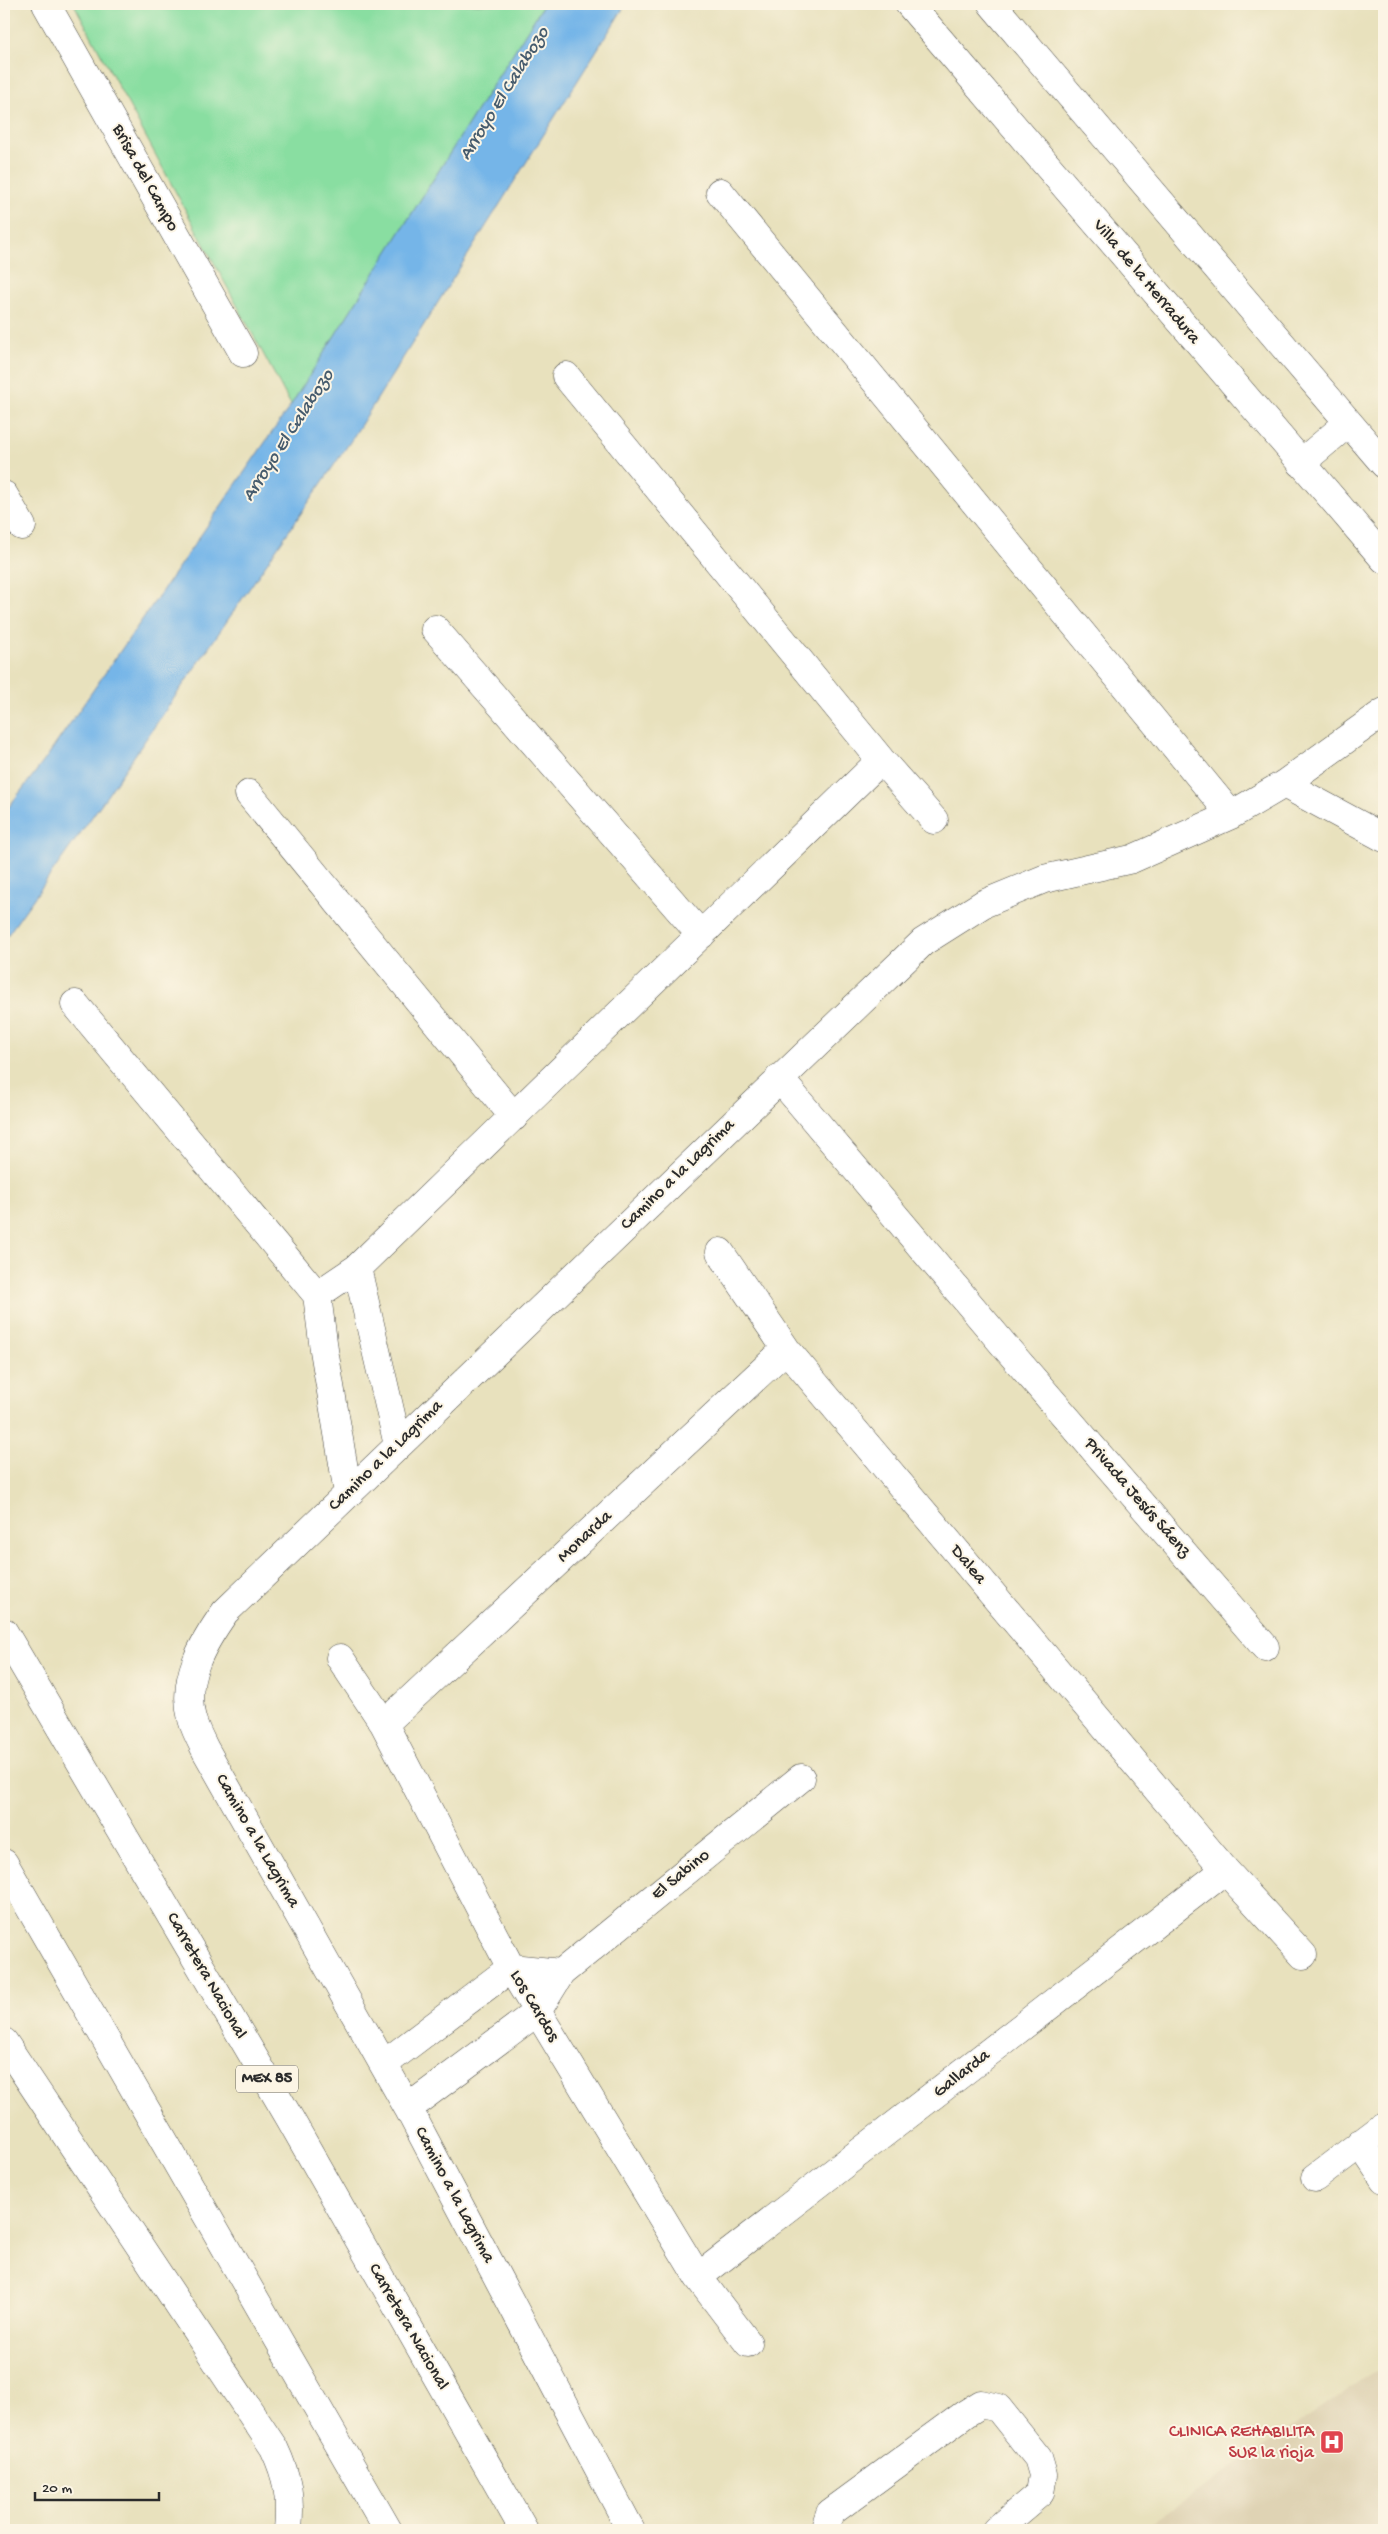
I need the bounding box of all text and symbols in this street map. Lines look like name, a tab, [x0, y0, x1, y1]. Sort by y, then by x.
water label: Arroyo El Calabozo	[455, 22, 556, 165]
street label: Brisa del Campo	[106, 120, 183, 235]
street label: Villa de la Herradura	[1087, 215, 1205, 349]
water label: Arroyo El Calabozo	[238, 365, 341, 506]
street label: Camino a la Lagrima	[616, 1114, 740, 1235]
street label: Camino a la Lagrima	[324, 1395, 448, 1516]
street label: Privada Jesús Sáenz	[1079, 1433, 1195, 1563]
street label: Monarda	[553, 1506, 618, 1568]
street label: Dalea	[945, 1540, 991, 1590]
street label: Camino a la Lagrima	[210, 1770, 304, 1912]
street label: El Sabino	[648, 1845, 714, 1905]
street label: Carretera Nacional	[161, 1909, 251, 2043]
street label: Los Cardos	[505, 1967, 564, 2047]
street label: Gallarda	[929, 2045, 995, 2103]
road number: MEX 85	[236, 2066, 298, 2092]
street label: Camino a la Lagrima	[409, 2123, 499, 2267]
street label: Carretera Nacional	[363, 2260, 453, 2394]
place label: CLINICA REHABILITA SUR la rioja	[1169, 2422, 1315, 2464]
hospital icon: CLINICA REHABILITA SUR la rioja	[1319, 2429, 1345, 2455]
scale bar	[35, 2469, 159, 2501]
text: 20 m	[42, 2480, 72, 2498]

